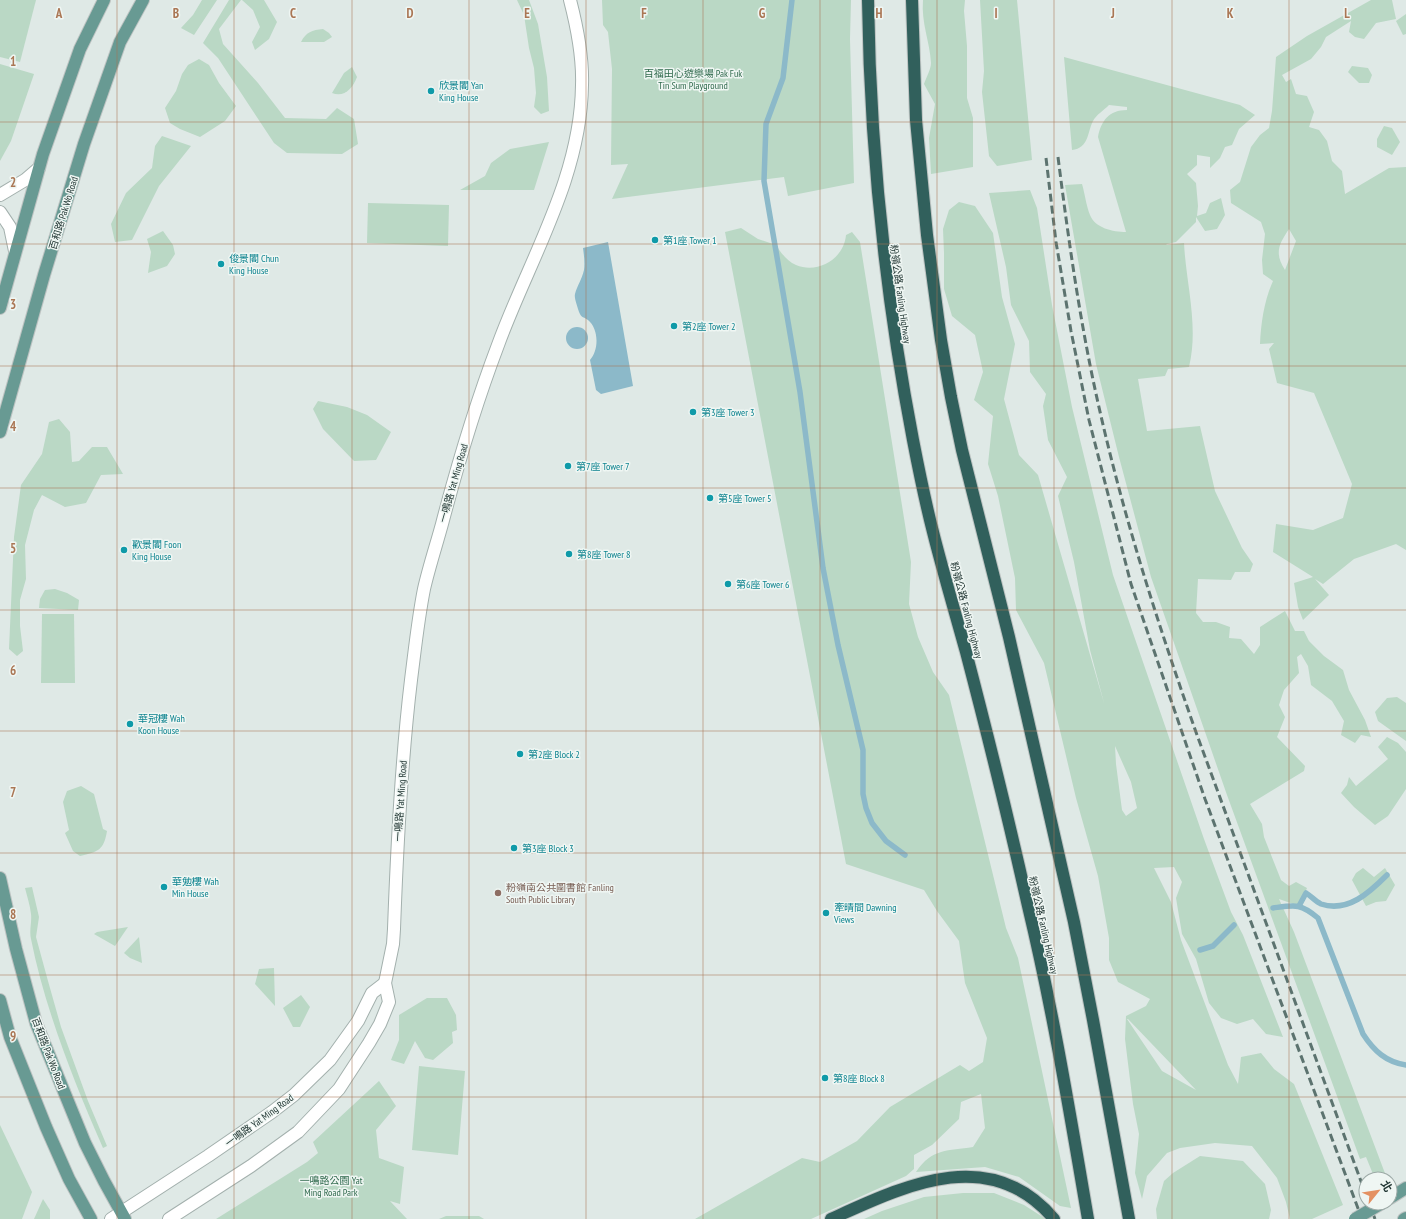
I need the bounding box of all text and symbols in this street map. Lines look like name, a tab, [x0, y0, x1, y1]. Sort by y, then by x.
text: A	[55, 5, 63, 22]
text: B	[173, 5, 179, 22]
text: C	[290, 5, 296, 22]
text: D	[407, 5, 414, 22]
text: E	[524, 5, 530, 22]
text: F	[641, 5, 647, 22]
text: G	[759, 5, 766, 22]
text: H	[876, 5, 883, 22]
text: I	[994, 5, 998, 22]
text: J	[1110, 5, 1115, 22]
text: K	[1227, 5, 1234, 22]
text: L	[1344, 5, 1350, 22]
text: 1	[10, 53, 16, 70]
park label: 百福田心遊樂場 Pak Fuk Tin Sum Playground	[644, 67, 742, 92]
place label: 欣景閣 Yan King House	[439, 79, 483, 104]
marker: 欣景閣 Yan King House	[426, 86, 436, 96]
text: 2	[10, 174, 16, 191]
street label: 百和路 Pak Wo Road	[46, 175, 81, 251]
place label: 第1座 Tower 1	[663, 234, 717, 247]
marker: 第1座 Tower 1	[650, 235, 660, 245]
street label: 粉嶺公路 Fanling Highway	[887, 244, 914, 345]
place label: 俊景閣 Chun King House	[229, 252, 279, 277]
marker: 俊景閣 Chun King House	[216, 259, 226, 269]
text: 3	[10, 296, 16, 313]
place label: 第2座 Tower 2	[682, 320, 736, 333]
marker: 第2座 Tower 2	[669, 321, 679, 331]
place label: 第3座 Tower 3	[701, 406, 755, 419]
marker: 第3座 Tower 3	[688, 407, 698, 417]
text: 4	[10, 418, 17, 435]
street label: 一鳴路 Yat Ming Road	[436, 442, 471, 524]
place label: 第7座 Tower 7	[576, 460, 630, 473]
marker: 第7座 Tower 7	[563, 461, 573, 471]
place label: 第5座 Tower 5	[718, 492, 772, 505]
marker: 第5座 Tower 5	[705, 493, 715, 503]
place label: 歡景閣 Foon King House	[132, 538, 181, 563]
text: 5	[10, 540, 16, 557]
marker: 歡景閣 Foon King House	[119, 545, 129, 555]
place label: 第8座 Tower 8	[577, 548, 631, 561]
marker: 第8座 Tower 8	[564, 549, 574, 559]
street label: 粉嶺公路 Fanling Highway	[947, 560, 986, 660]
place label: 第6座 Tower 6	[736, 578, 790, 591]
marker: 第6座 Tower 6	[723, 579, 733, 589]
text: 6	[10, 662, 16, 679]
place label: 華冠樓 Wah Koon House	[138, 712, 185, 737]
marker: 華冠樓 Wah Koon House	[125, 719, 135, 729]
place label: 第2座 Block 2	[528, 748, 580, 761]
marker: 第2座 Block 2	[515, 749, 525, 759]
street label: 一鳴路 Yat Ming Road	[391, 760, 410, 842]
text: 7	[10, 784, 16, 801]
place label: 第3座 Block 3	[522, 842, 574, 855]
marker: 第3座 Block 3	[509, 843, 519, 853]
place label: 華勉樓 Wah Min House	[172, 875, 219, 900]
street label: 粉嶺公路 Fanling Highway	[1026, 875, 1061, 975]
place label: 粉嶺南公共圖書館 Fanling South Public Library	[506, 881, 614, 906]
marker: 華勉樓 Wah Min House	[159, 882, 169, 892]
marker: 粉嶺南公共圖書館 Fanling South Public Library	[493, 888, 503, 898]
place label: 牽晴間 Dawning Views	[833, 901, 897, 926]
text: 8	[10, 906, 16, 923]
marker: 牽晴間 Dawning Views	[821, 908, 831, 918]
street label: 百和路 Pak Wo Road	[29, 1015, 68, 1091]
text: 9	[10, 1028, 16, 1045]
place label: 第8座 Block 8	[833, 1072, 885, 1085]
marker: 第8座 Block 8	[820, 1073, 830, 1083]
street label: 一鳴路 Yat Ming Road	[223, 1091, 296, 1150]
north arrow	[1358, 1171, 1398, 1211]
park label: 一鳴路公園 Yat Ming Road Park	[300, 1174, 363, 1199]
text: 北	[1378, 1178, 1395, 1194]

